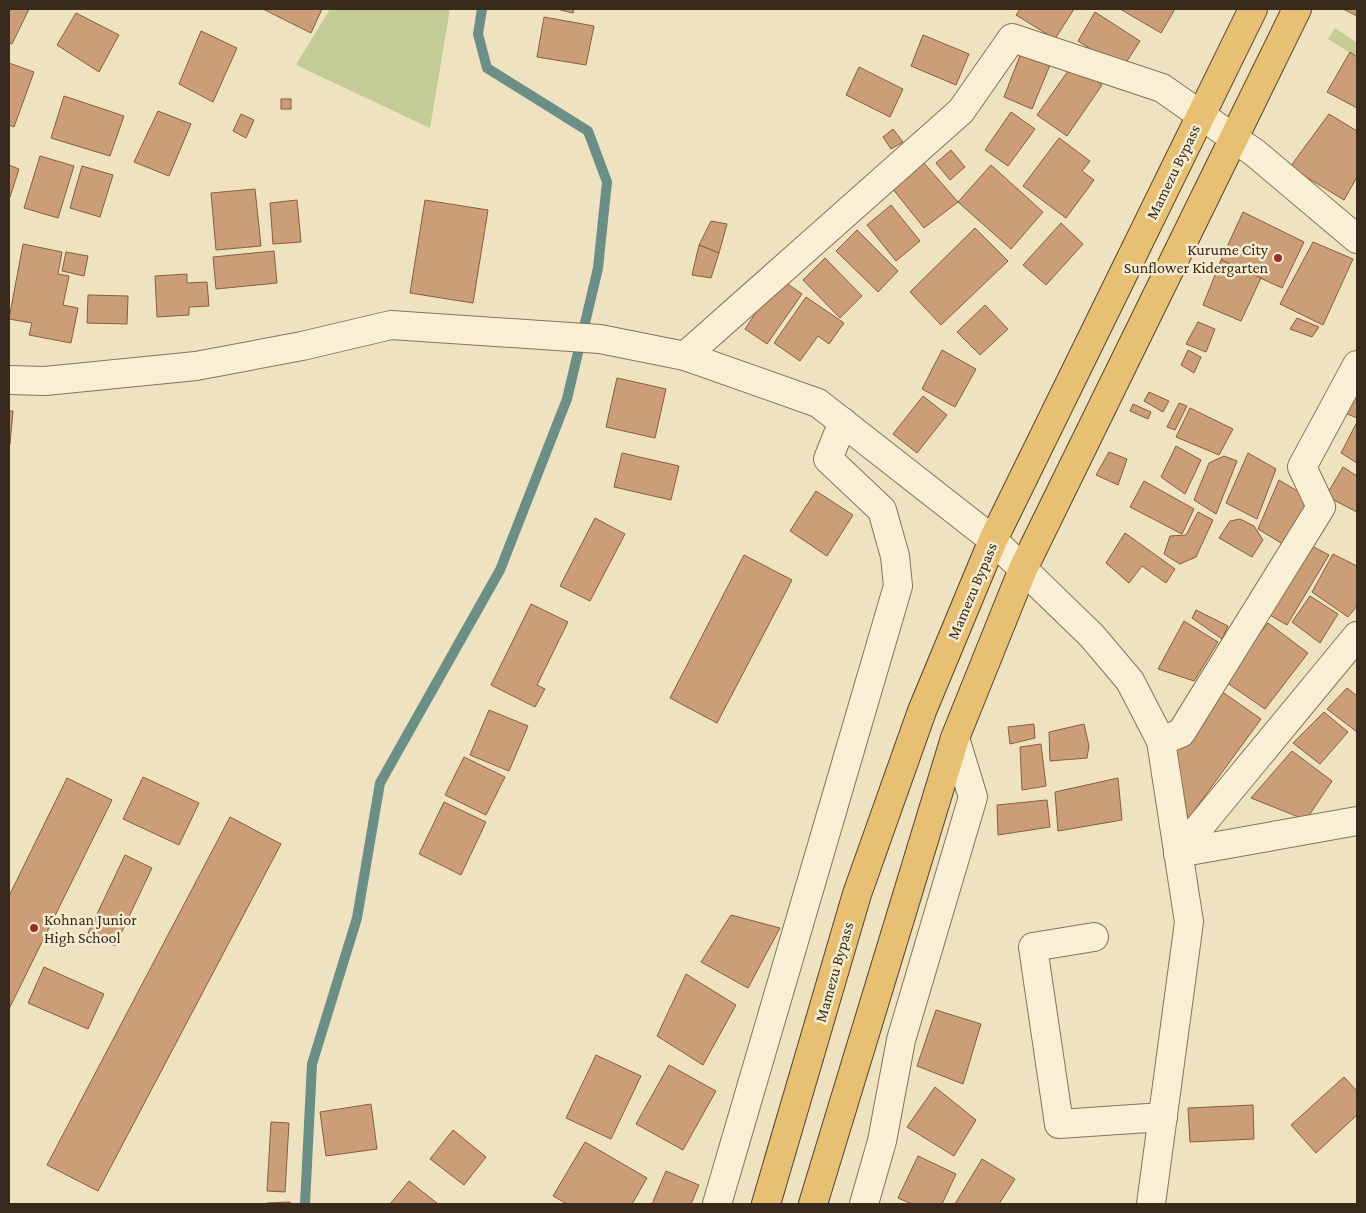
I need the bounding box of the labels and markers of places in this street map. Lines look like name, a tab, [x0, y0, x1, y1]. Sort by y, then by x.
place label: Kurume City Sunflower Kidergarten	[1124, 241, 1269, 277]
marker: Kurume City Sunflower Kidergarten	[1272, 252, 1284, 264]
place label: Kohnan Junior High School	[44, 911, 137, 947]
marker: Kohnan Junior High School	[28, 922, 40, 934]

